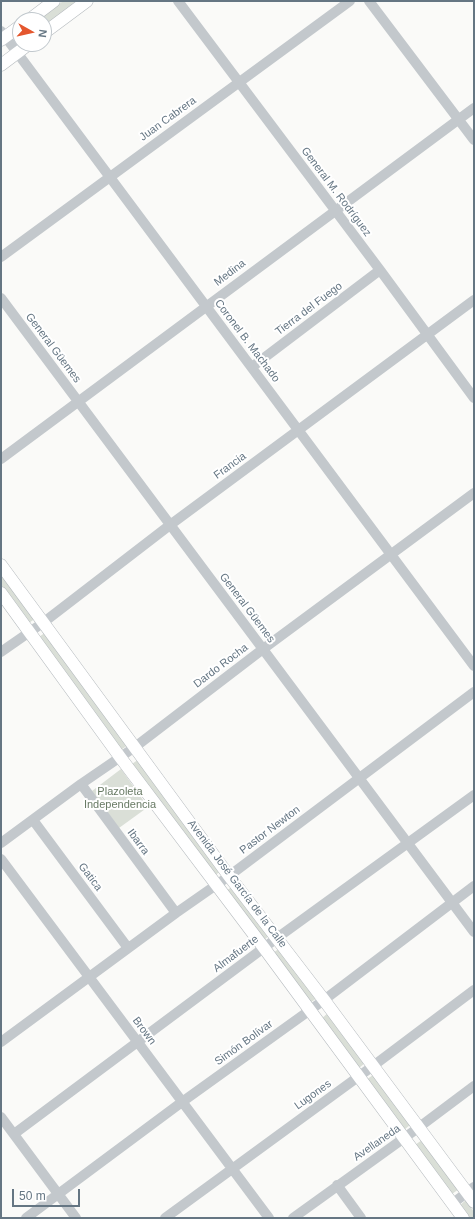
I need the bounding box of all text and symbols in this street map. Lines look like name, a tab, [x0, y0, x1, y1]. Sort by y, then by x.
north arrow	[12, 12, 52, 52]
text: N	[36, 29, 49, 38]
street label: Juan Cabrera	[137, 94, 199, 144]
street label: General M. Rodríguez	[298, 145, 374, 239]
street label: Medina	[212, 257, 248, 289]
street label: Tierra del Fuego	[273, 280, 345, 338]
street label: Coronel B. Machado	[212, 297, 282, 385]
street label: General Güemes	[23, 311, 83, 385]
street label: Francia	[211, 450, 249, 482]
street label: General Güemes	[217, 571, 277, 645]
street label: Dardo Rocha	[191, 641, 251, 691]
park label: Plazoleta Independencia	[84, 785, 156, 811]
street label: Pastor Newton	[237, 803, 303, 857]
street label: Avenida José García de la Calle	[185, 817, 289, 951]
street label: Ibarra	[124, 826, 152, 858]
street label: Gatica	[75, 860, 105, 894]
street label: Almafuerte	[211, 933, 261, 975]
street label: Brown	[129, 1015, 159, 1047]
street label: Simón Bolívar	[212, 1018, 276, 1068]
street label: Lugones	[292, 1077, 334, 1113]
street label: Avellaneda	[351, 1122, 403, 1164]
scale bar	[14, 1181, 82, 1207]
text: 50 m	[19, 1189, 46, 1203]

